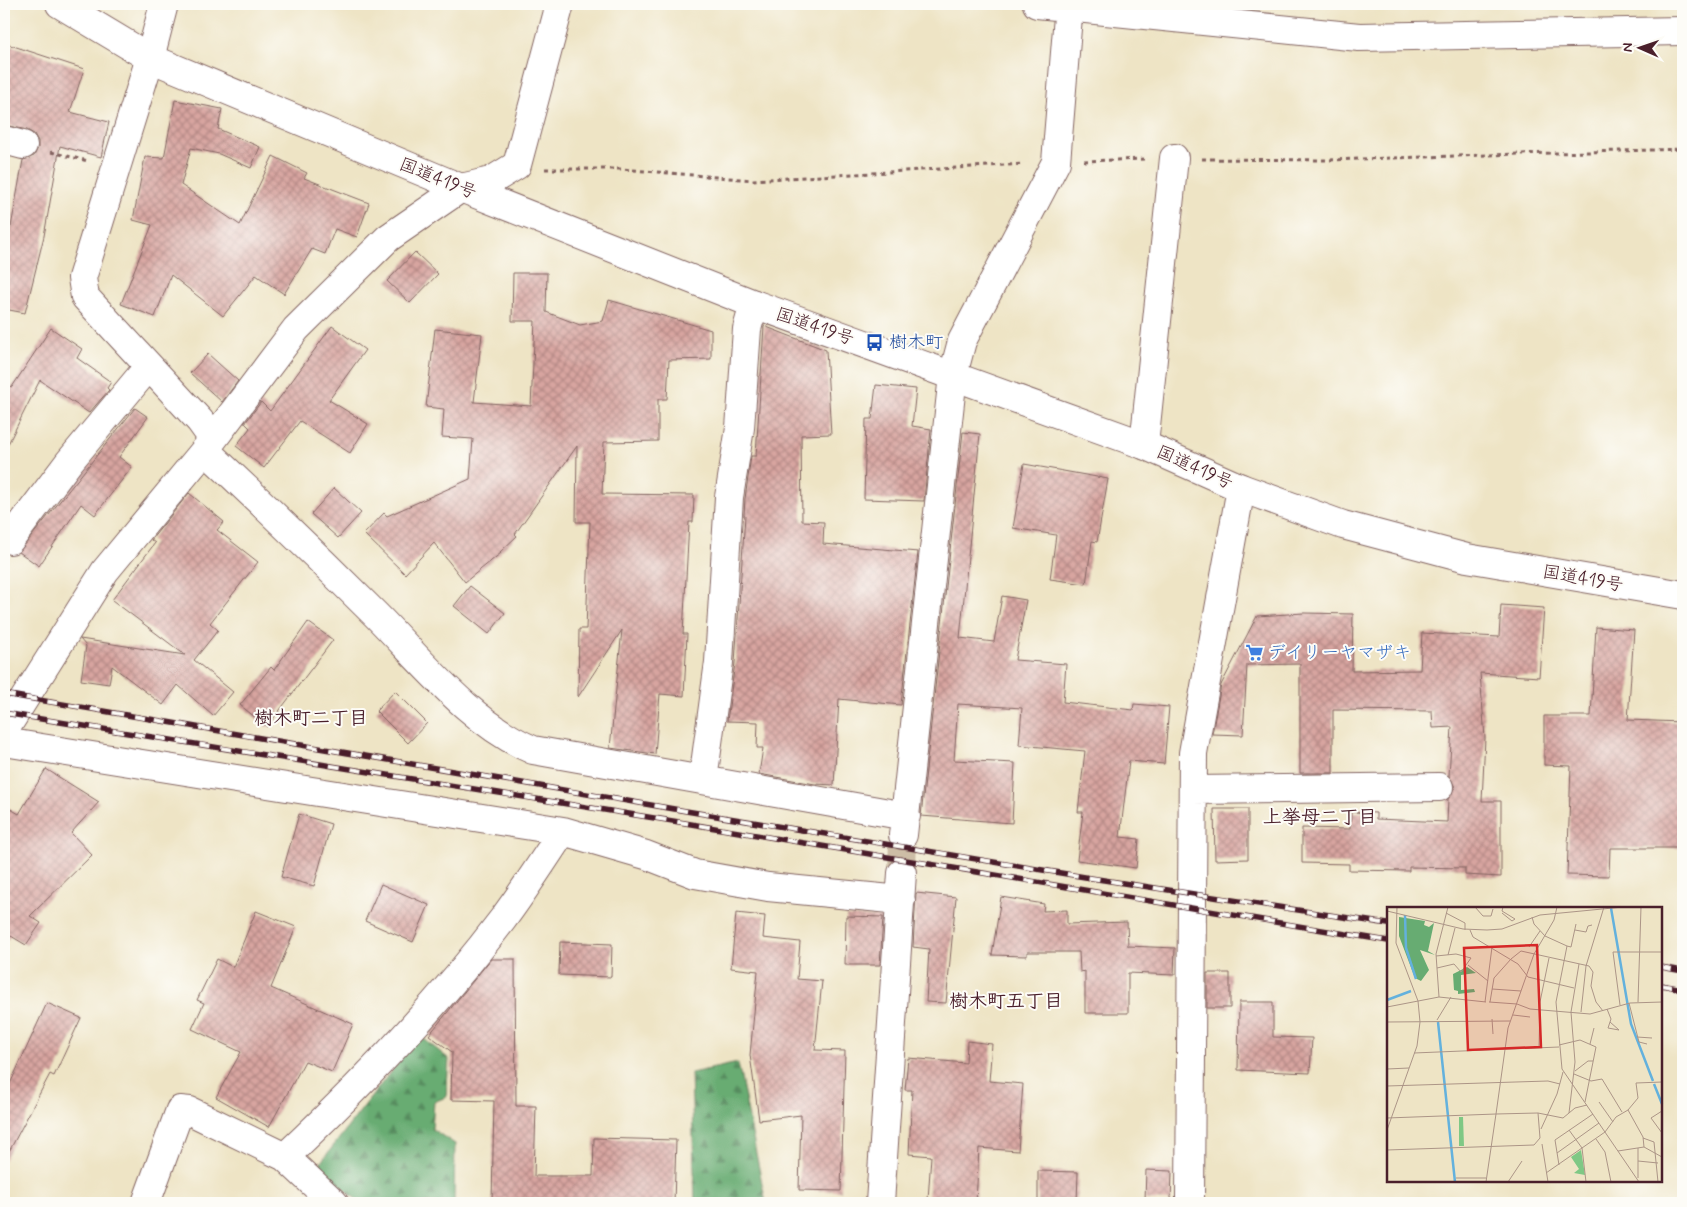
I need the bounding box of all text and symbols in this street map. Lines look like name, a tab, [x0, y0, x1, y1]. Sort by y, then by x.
north arrow	[1614, 22, 1664, 72]
text: N	[1619, 43, 1637, 53]
street label: 国道419号	[395, 153, 480, 205]
street label: 国道419号	[772, 302, 857, 352]
place label: 樹木町	[889, 331, 943, 355]
bus stop icon: 樹木町	[865, 332, 885, 352]
street label: 国道419号	[1152, 440, 1237, 495]
street label: 国道419号	[1541, 560, 1625, 598]
place label: デイリーヤマザキ	[1268, 641, 1411, 665]
supermarket icon: デイリーヤマザキ	[1244, 642, 1264, 662]
district label: 樹木町二丁目	[254, 706, 368, 731]
district label: 上挙母二丁目	[1263, 805, 1377, 830]
inset map	[1387, 907, 1662, 1182]
district label: 樹木町五丁目	[949, 989, 1063, 1014]

